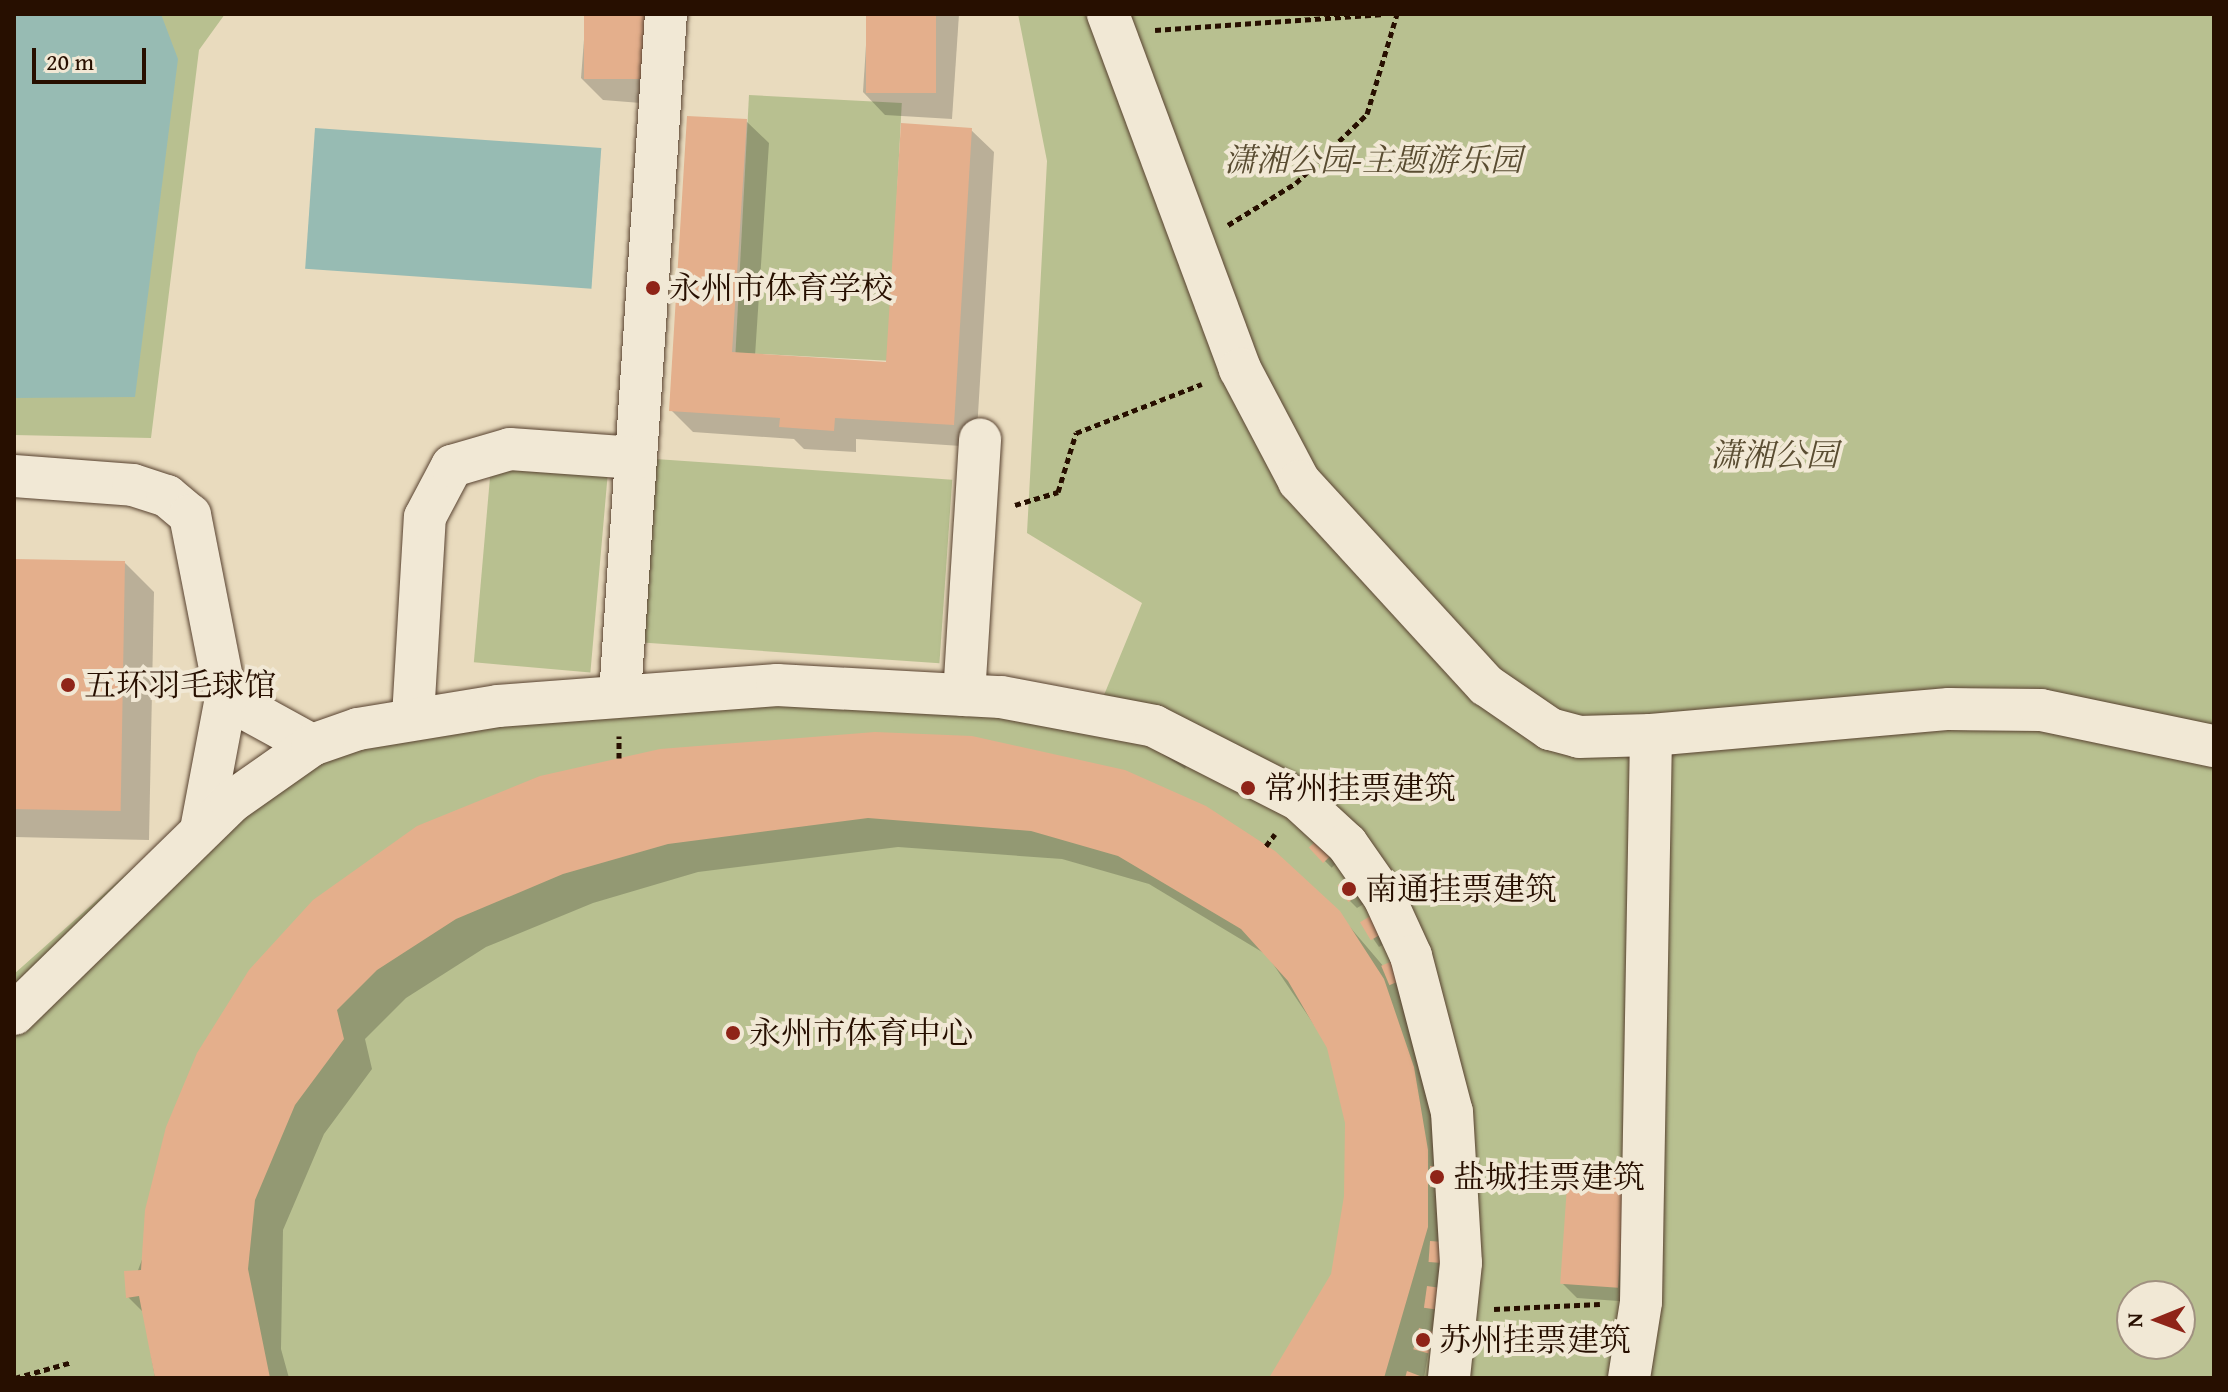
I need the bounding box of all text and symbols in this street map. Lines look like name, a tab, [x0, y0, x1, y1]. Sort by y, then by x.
scale bar	[36, 32, 150, 82]
text: 20 m	[46, 44, 94, 79]
park label: 潇湘公园-主题游乐园	[1224, 141, 1522, 179]
place label: 永州市体育学校	[669, 269, 893, 307]
marker: 永州市体育学校	[644, 279, 662, 297]
park label: 潇湘公园	[1710, 436, 1838, 474]
place label: 五环羽毛球馆	[84, 666, 276, 704]
marker: 五环羽毛球馆	[59, 676, 77, 694]
place label: 常州挂票建筑	[1264, 769, 1456, 807]
marker: 常州挂票建筑	[1239, 779, 1257, 797]
place label: 南通挂票建筑	[1365, 870, 1557, 908]
marker: 南通挂票建筑	[1340, 880, 1358, 898]
place label: 永州市体育中心	[749, 1014, 973, 1052]
marker: 永州市体育中心	[724, 1024, 742, 1042]
place label: 盐城挂票建筑	[1453, 1158, 1645, 1196]
marker: 盐城挂票建筑	[1428, 1168, 1446, 1186]
north arrow	[2116, 1280, 2196, 1360]
text: N	[2118, 1313, 2150, 1328]
place label: 苏州挂票建筑	[1439, 1321, 1631, 1359]
marker: 苏州挂票建筑	[1414, 1331, 1432, 1349]

